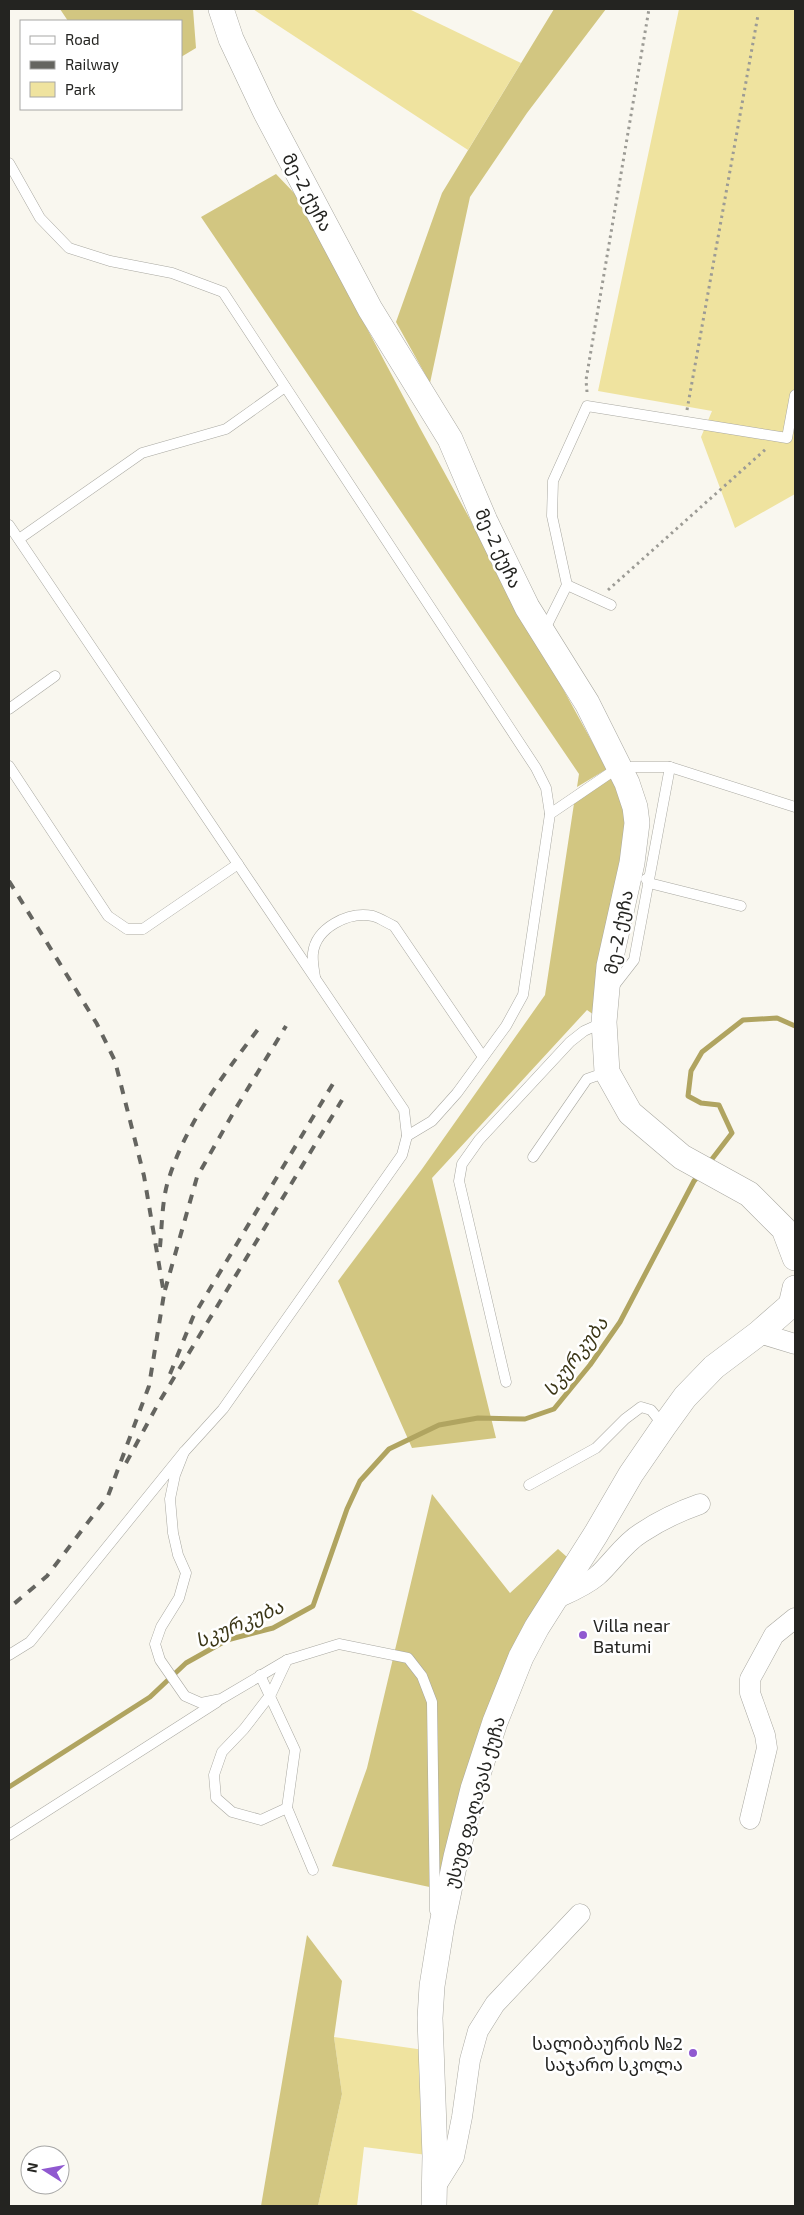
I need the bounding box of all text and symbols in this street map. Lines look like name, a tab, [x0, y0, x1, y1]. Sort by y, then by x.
legend	[20, 20, 182, 110]
text: Road	[65, 30, 100, 48]
text: Railway	[65, 55, 119, 73]
text: Park	[65, 80, 96, 98]
street label: მე-2 ქუჩა	[277, 149, 338, 235]
street label: მე-2 ქუჩა	[470, 505, 527, 592]
street label: მე-2 ქუჩა	[599, 888, 638, 976]
water label: სკურკუბა	[538, 1311, 613, 1401]
water label: სკურკუბა	[192, 1594, 287, 1653]
place label: Villa near Batumi	[593, 1614, 670, 1657]
marker: Villa near Batumi	[577, 1629, 589, 1641]
street label: უსუფ ფაღავას ქუჩა	[439, 1714, 510, 1891]
place label: სალიბაურის №2 საჯარო სკოლა	[532, 2032, 683, 2076]
marker: სალიბაურის №2 საჯარო სკოლა	[687, 2047, 699, 2059]
north arrow	[20, 2145, 70, 2195]
text: N	[22, 2161, 41, 2174]

